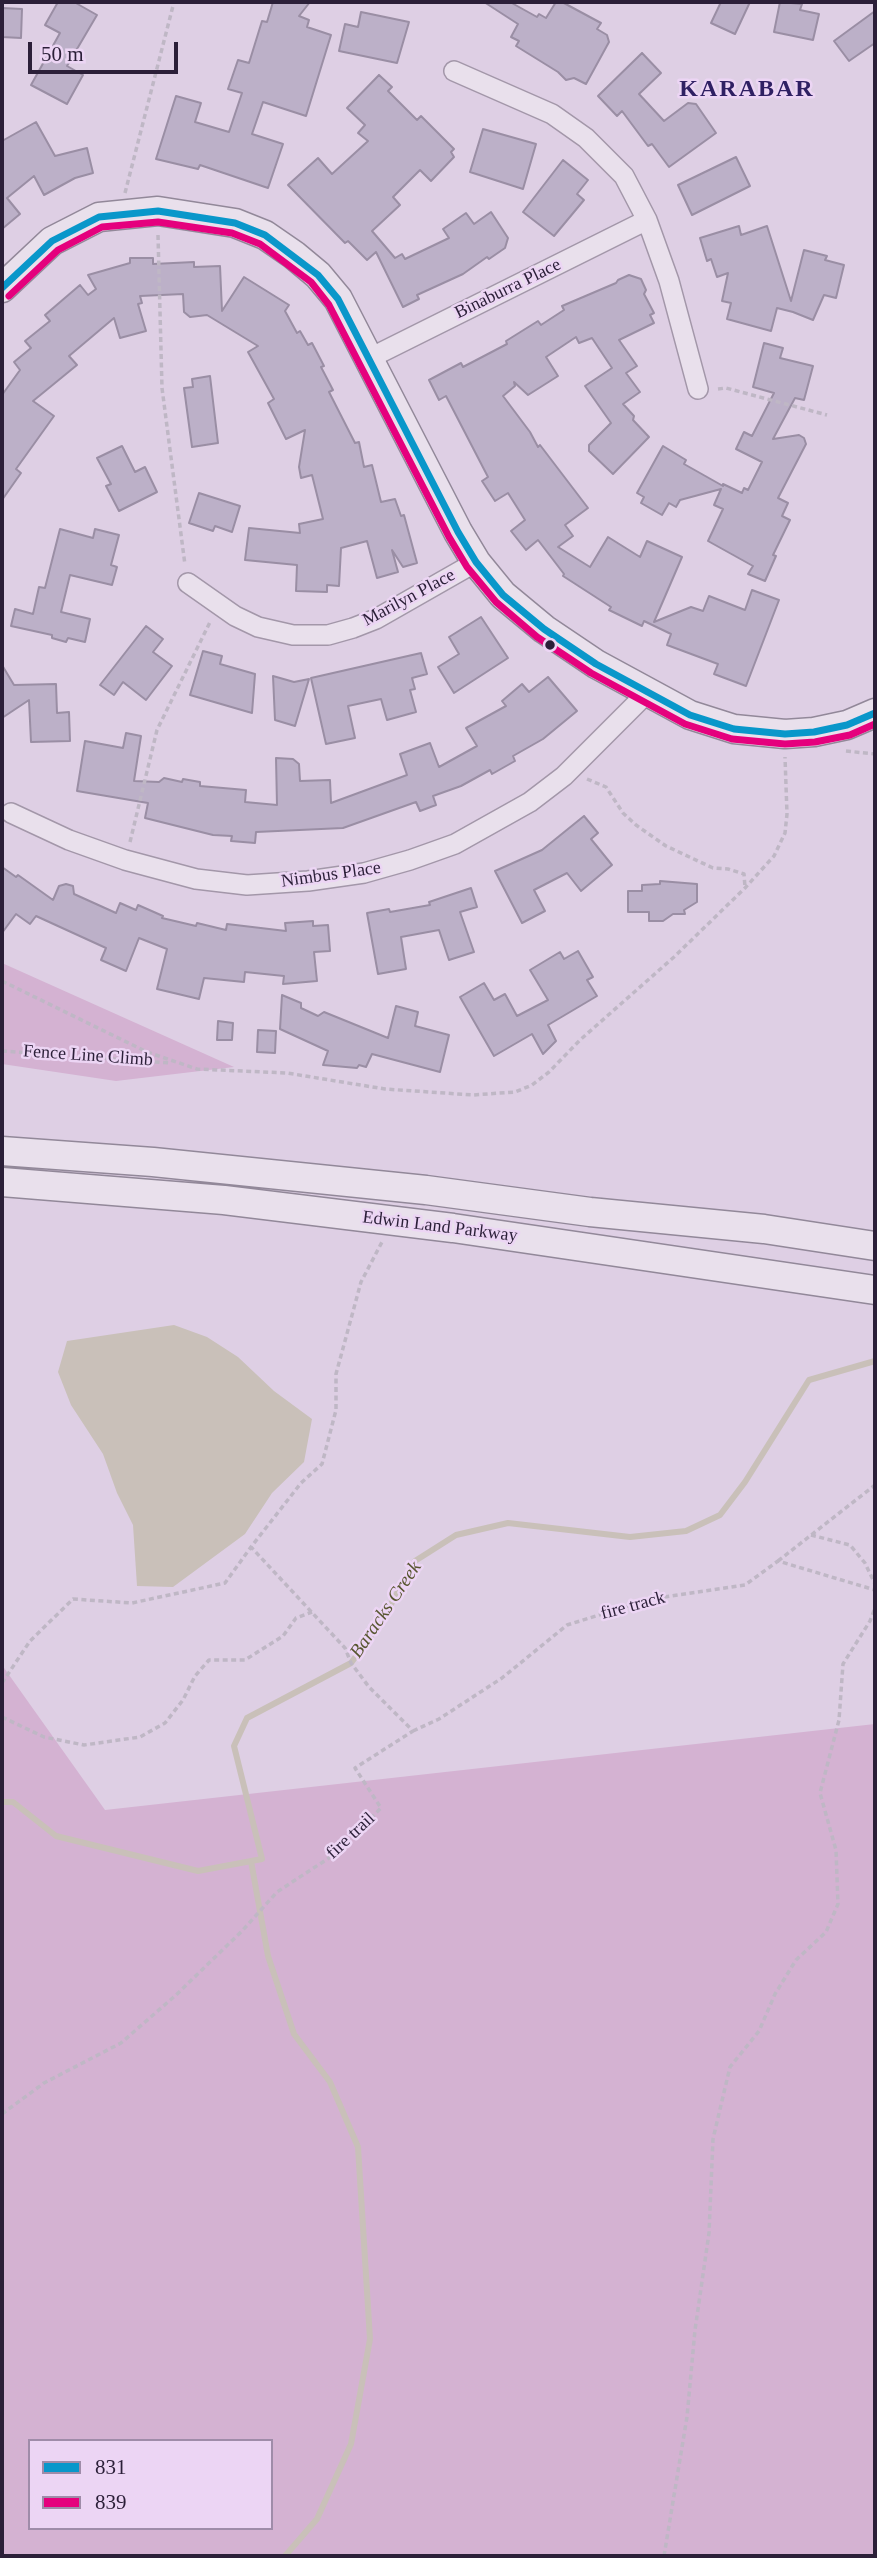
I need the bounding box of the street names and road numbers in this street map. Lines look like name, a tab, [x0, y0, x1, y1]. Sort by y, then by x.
street label: Binaburra Place	[451, 254, 565, 324]
street label: Marilyn Place	[359, 565, 459, 631]
street label: Nimbus Place	[280, 857, 382, 893]
street label: Fence Line Climb	[22, 1041, 154, 1071]
street label: Edwin Land Parkway	[361, 1207, 519, 1247]
street label: fire track	[599, 1587, 667, 1625]
street label: fire trail	[322, 1808, 380, 1864]

